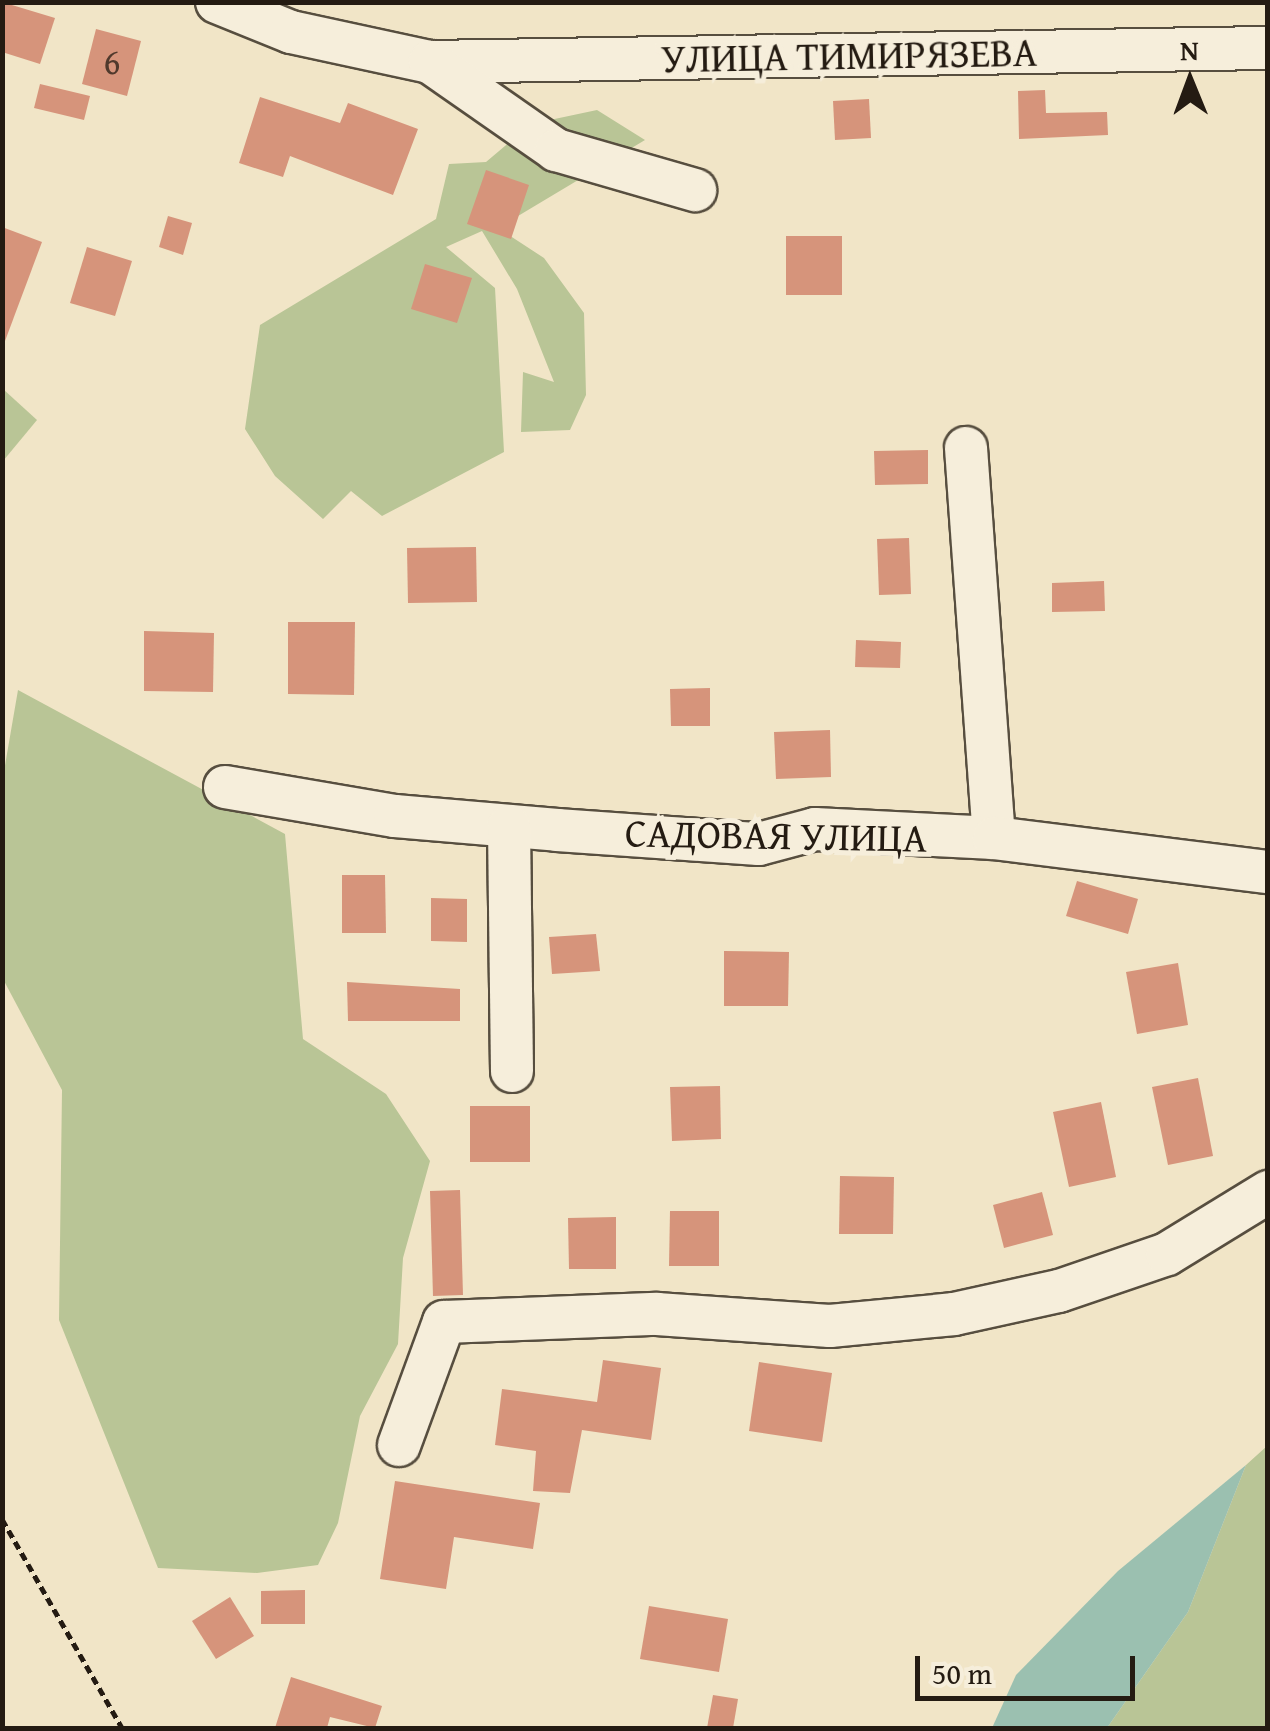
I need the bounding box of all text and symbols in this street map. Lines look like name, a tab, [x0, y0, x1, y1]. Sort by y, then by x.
street label: УЛИЦА ТИМИРЯЗЕВА	[661, 28, 1037, 82]
text: N	[1180, 29, 1199, 70]
north arrow	[1140, 30, 1240, 130]
house number: 6	[104, 41, 120, 83]
street label: САДОВАЯ УЛИЦА	[625, 808, 927, 862]
scale bar	[920, 1636, 1140, 1698]
text: 50 m	[932, 1651, 992, 1695]

